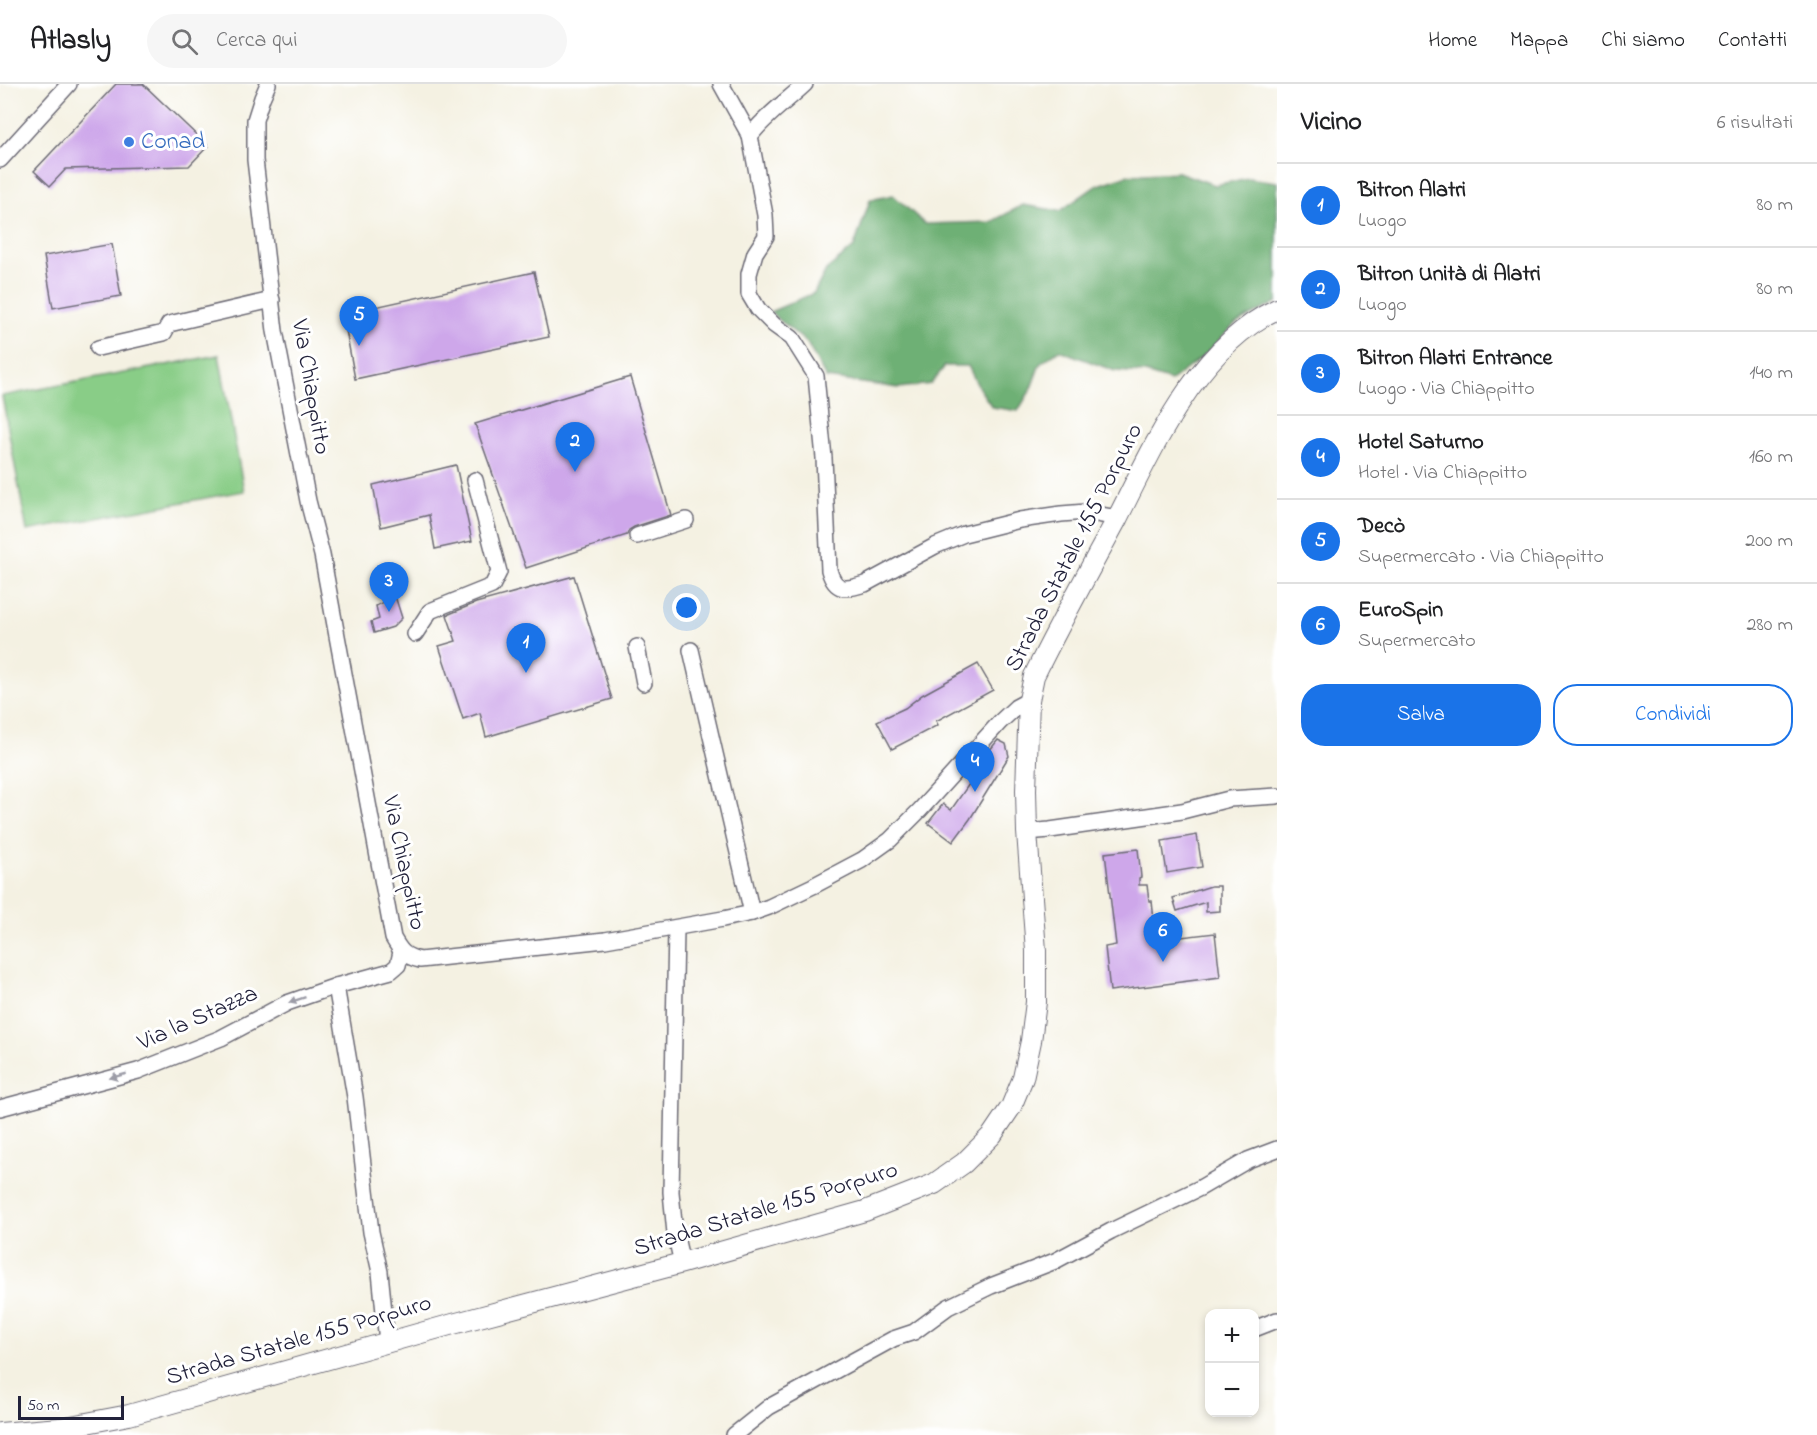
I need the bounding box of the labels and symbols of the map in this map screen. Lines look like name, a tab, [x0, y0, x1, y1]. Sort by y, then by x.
place label: Conad	[141, 125, 205, 160]
marker: Conad	[122, 135, 136, 149]
pin: 5	[340, 296, 378, 346]
street label: Via Chiappitto	[281, 316, 339, 457]
street label: Strada Statale 155 Porpuro	[997, 418, 1153, 678]
pin: 2	[556, 422, 594, 472]
pin: 3	[370, 562, 408, 612]
your location	[672, 593, 701, 622]
pin: 1	[506, 624, 546, 673]
pin: 4	[956, 742, 994, 792]
street label: Via Chiappitto	[371, 792, 434, 933]
pin: 6	[1144, 912, 1182, 962]
street label: Via la Stazza	[131, 977, 264, 1061]
one-way arrow	[288, 995, 306, 1005]
one-way arrow	[109, 1072, 127, 1082]
street label: Strada Statale 155 Porpuro	[630, 1153, 902, 1267]
street label: Strada Statale 155 Porpuro	[162, 1286, 436, 1396]
scale bar	[18, 1393, 124, 1420]

